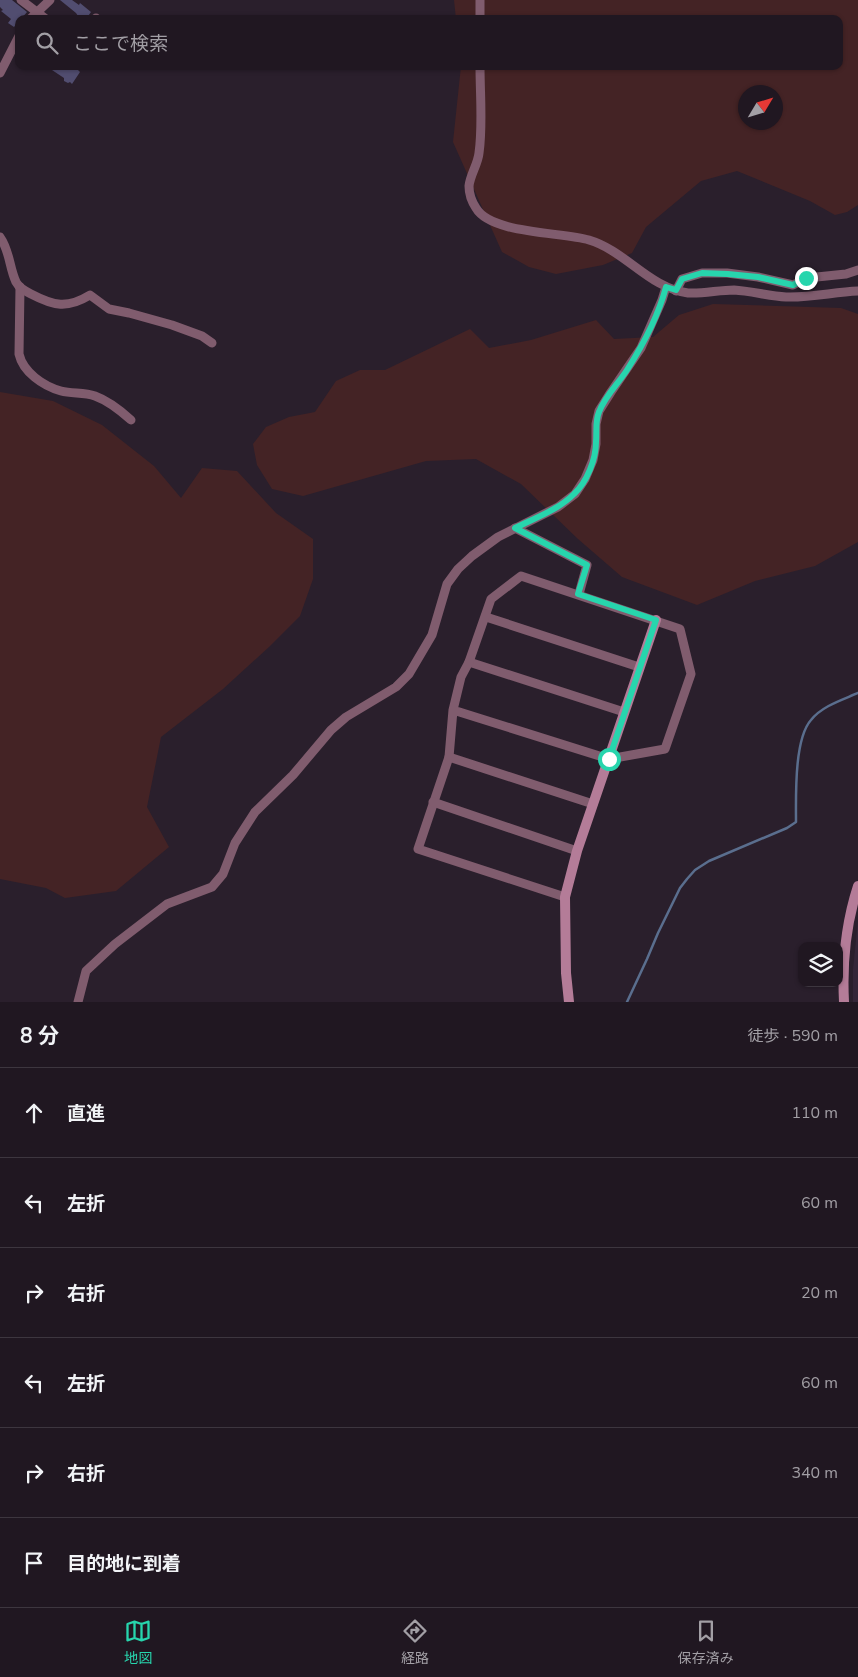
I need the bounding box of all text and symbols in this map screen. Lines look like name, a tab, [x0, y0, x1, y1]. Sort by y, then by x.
search box	[15, 15, 843, 70]
icon: search	[33, 29, 61, 57]
text: ここで検索	[73, 31, 168, 57]
north arrow	[738, 85, 783, 130]
route end	[795, 267, 818, 290]
route start	[598, 748, 621, 771]
map controls	[798, 942, 843, 987]
button: layers	[798, 942, 843, 987]
text: 8 分	[20, 1022, 59, 1050]
text: 徒歩 · 590 m	[748, 1025, 838, 1047]
icon: ahead	[20, 1099, 48, 1127]
text: 直進	[67, 1101, 105, 1127]
text: 110 m	[791, 1102, 838, 1124]
icon: left	[20, 1189, 48, 1217]
text: 左折	[67, 1191, 105, 1217]
text: 60 m	[801, 1192, 838, 1214]
icon: right	[20, 1279, 48, 1307]
text: 右折	[67, 1281, 105, 1307]
text: 20 m	[801, 1282, 838, 1304]
icon: left	[20, 1369, 48, 1397]
text: 左折	[67, 1371, 105, 1397]
text: 60 m	[801, 1372, 838, 1394]
icon: right	[20, 1459, 48, 1487]
text: 右折	[67, 1461, 105, 1487]
text: 340 m	[791, 1462, 838, 1484]
icon: arrive	[20, 1549, 48, 1577]
text: 目的地に到着	[67, 1551, 181, 1577]
tab: 地図	[124, 1617, 152, 1668]
tab: 経路	[401, 1617, 429, 1668]
tab: 保存済み	[678, 1617, 734, 1668]

